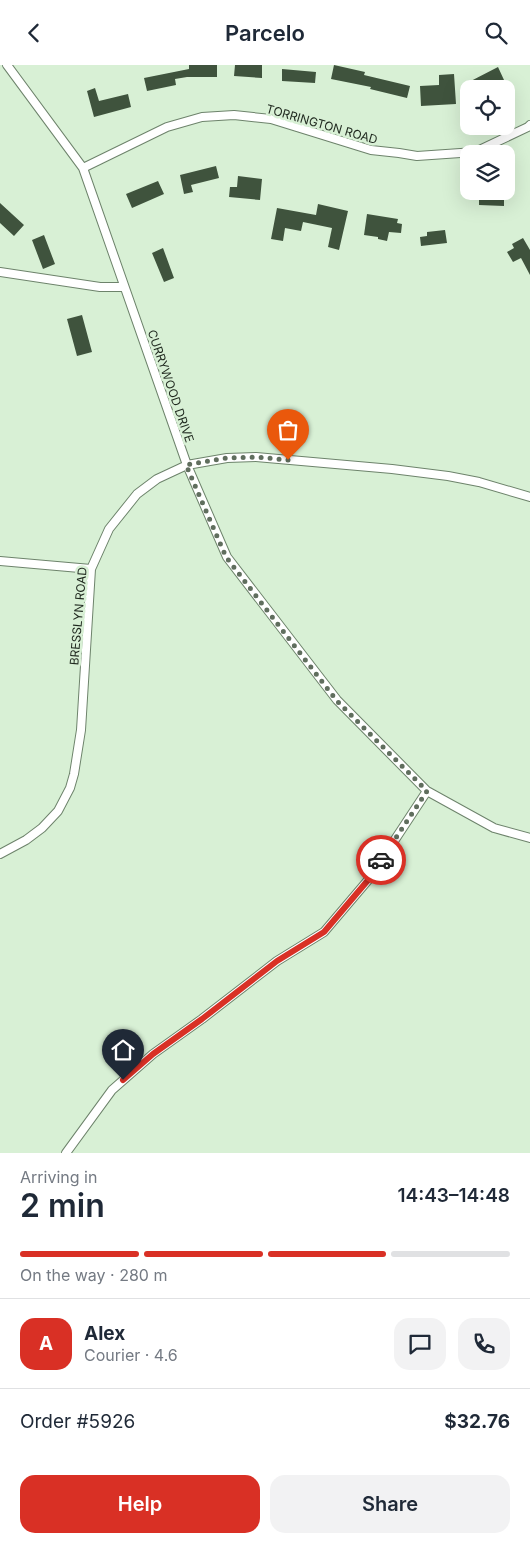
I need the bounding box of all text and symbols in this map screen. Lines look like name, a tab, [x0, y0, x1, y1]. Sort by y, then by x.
icon: back	[20, 19, 48, 47]
icon: search	[482, 19, 510, 47]
text: Parcelo	[225, 20, 305, 46]
map controls	[460, 80, 515, 200]
button: locate	[460, 80, 515, 135]
street label: TORRINGTON ROAD	[265, 101, 379, 147]
button: layers	[460, 145, 515, 200]
street label: CURRYWOOD DRIVE	[145, 328, 197, 444]
pin	[267, 409, 309, 460]
icon: bag	[274, 416, 302, 444]
street label: BRESSLYN ROAD	[66, 566, 90, 666]
courier	[356, 835, 406, 885]
icon: car	[367, 846, 395, 874]
pin	[102, 1029, 144, 1080]
icon: home	[109, 1036, 137, 1064]
text: Arriving in	[20, 1167, 97, 1187]
text: 14:43–14:48	[397, 1184, 510, 1207]
text: 2 min	[20, 1186, 105, 1225]
text: On the way · 280 m	[20, 1265, 167, 1285]
button: chat	[394, 1318, 446, 1370]
button: phone	[458, 1318, 510, 1370]
text: Alex	[84, 1322, 125, 1345]
text: A	[39, 1332, 53, 1355]
text: Courier · 4.6	[84, 1345, 178, 1365]
text: Order #5926	[20, 1410, 135, 1433]
text: $32.76	[444, 1410, 510, 1433]
button: Help	[20, 1475, 260, 1533]
button: Share	[270, 1475, 510, 1533]

